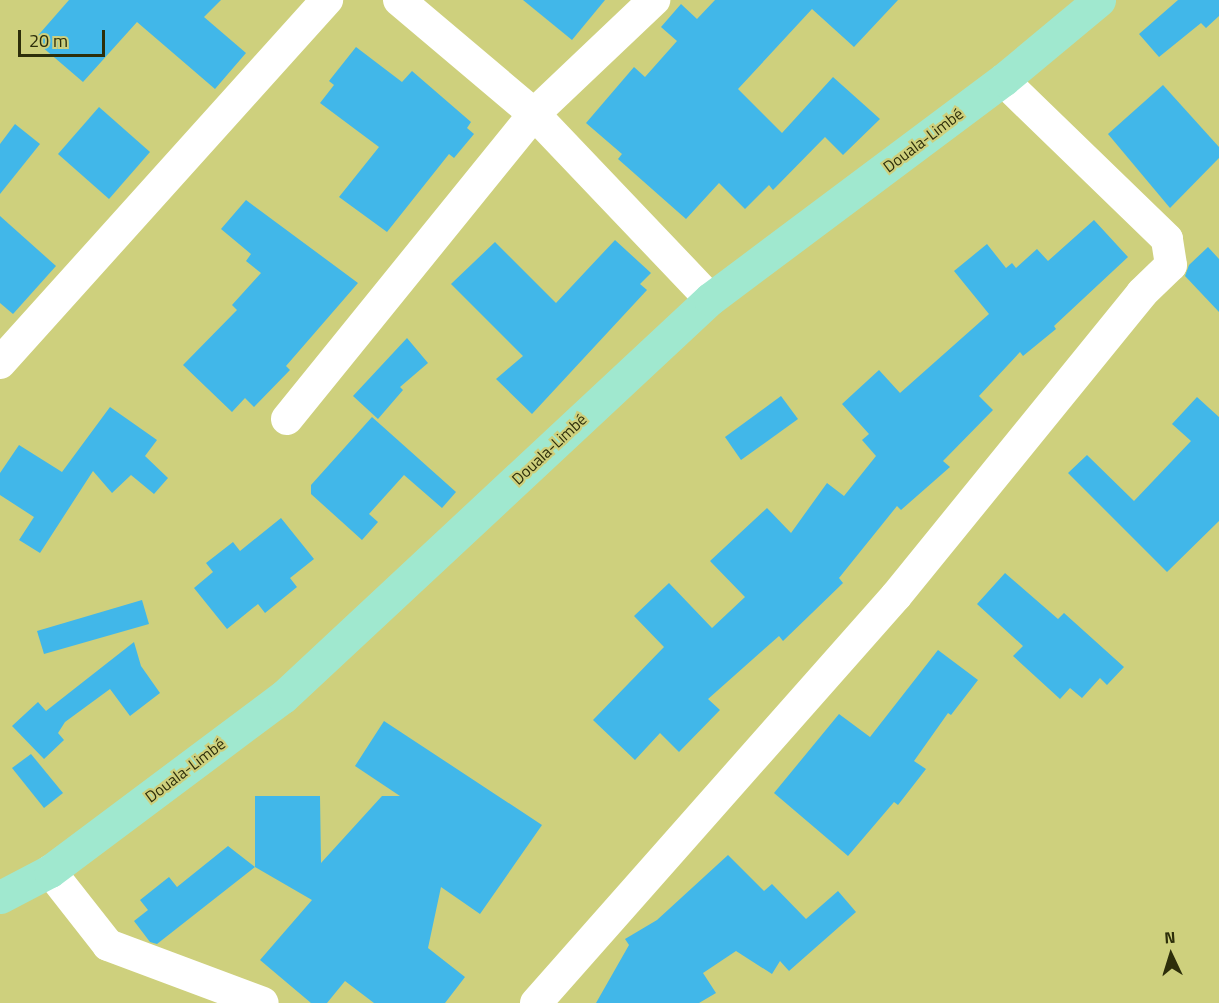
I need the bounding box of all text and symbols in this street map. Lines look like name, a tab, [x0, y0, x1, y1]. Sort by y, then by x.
scale bar	[21, 18, 108, 56]
text: 20 m	[29, 27, 68, 54]
street label: Douala-Limbé	[879, 104, 967, 176]
street label: Douala-Limbé	[508, 410, 590, 488]
street label: Douala-Limbé	[141, 734, 229, 806]
north arrow	[1141, 925, 1201, 985]
text: N	[1163, 925, 1176, 949]

